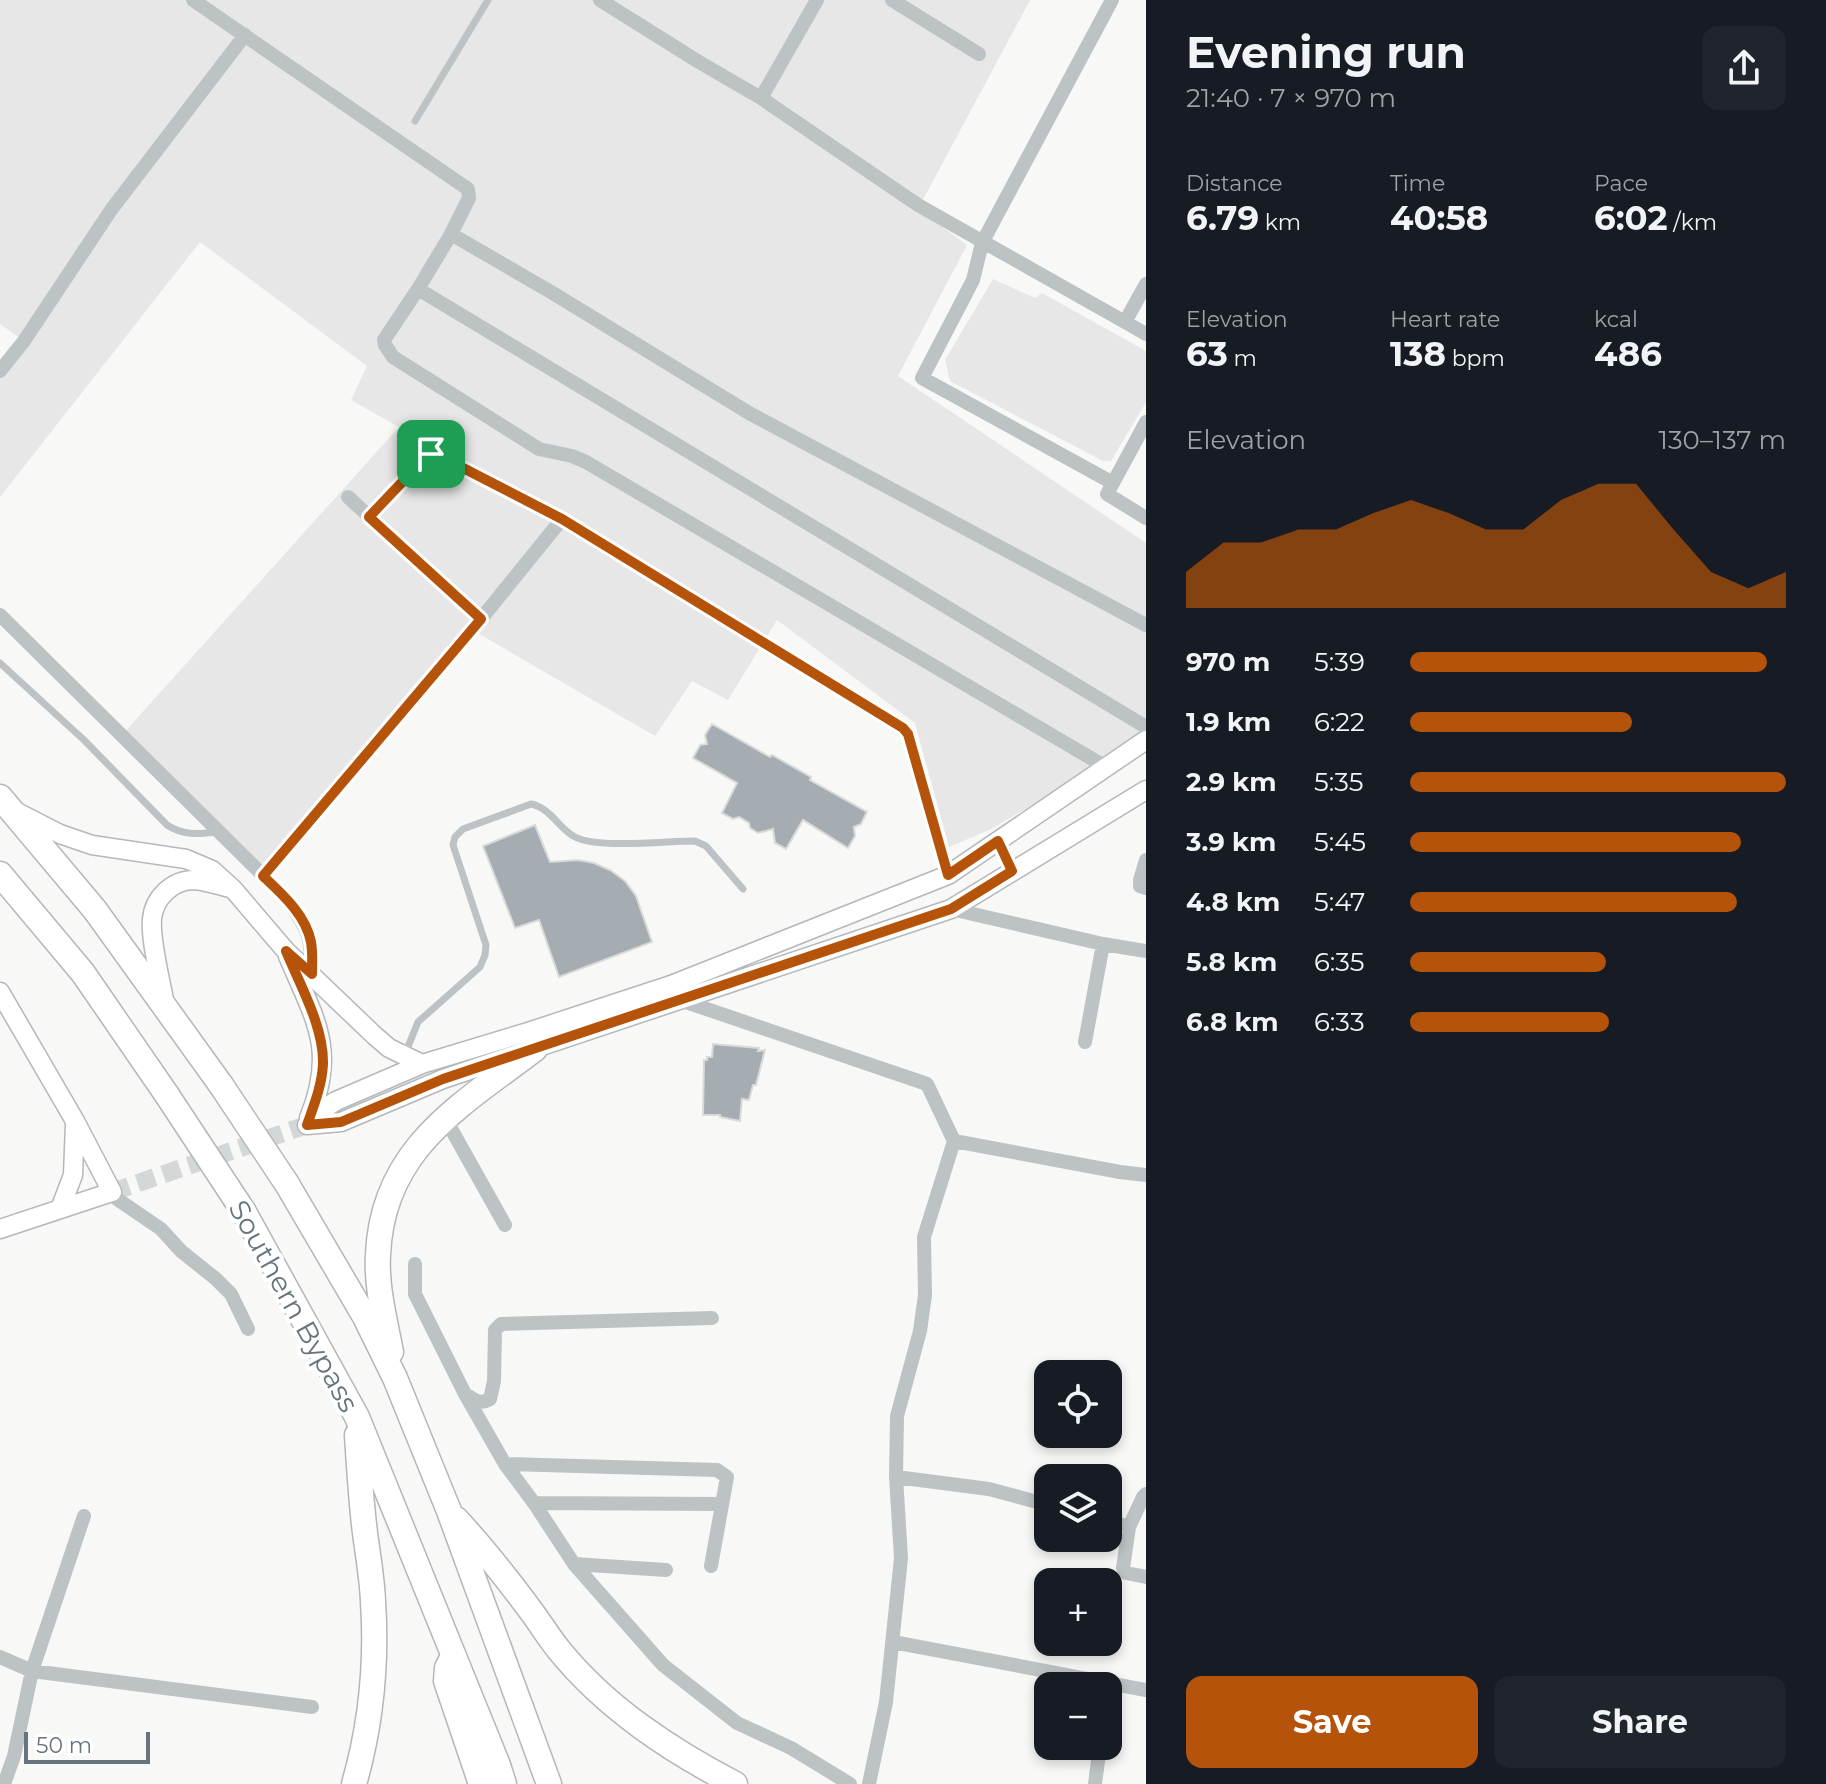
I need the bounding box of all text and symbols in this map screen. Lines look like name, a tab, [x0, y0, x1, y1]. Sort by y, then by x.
text: Evening run	[1186, 25, 1466, 79]
button: share	[1702, 26, 1786, 110]
text: 21:40 · 7 × 970 m	[1186, 82, 1396, 114]
text: Distance	[1186, 170, 1283, 197]
text: Time	[1390, 170, 1445, 197]
text: Pace	[1594, 170, 1648, 197]
text: 6.79	[1186, 197, 1259, 239]
text: 40:58	[1390, 197, 1488, 239]
text: 6:02	[1594, 197, 1668, 239]
text: km	[1259, 209, 1301, 236]
text: /km	[1668, 209, 1717, 236]
text: Elevation	[1186, 306, 1288, 333]
text: Heart rate	[1390, 306, 1500, 333]
text: kcal	[1594, 306, 1638, 333]
text: 63	[1186, 333, 1228, 375]
text: 138	[1390, 333, 1446, 375]
text: 486	[1594, 333, 1662, 375]
text: m	[1228, 345, 1257, 372]
text: bpm	[1446, 345, 1505, 372]
pin	[397, 420, 465, 488]
text: Elevation	[1186, 424, 1306, 456]
text: 130–137 m	[1659, 424, 1786, 456]
icon: arrive	[409, 432, 453, 476]
text: 970 m	[1186, 646, 1270, 678]
text: 5:39	[1314, 646, 1365, 678]
text: 1.9 km	[1186, 706, 1271, 738]
text: 6:22	[1314, 706, 1365, 738]
text: 2.9 km	[1186, 766, 1277, 798]
text: 5:35	[1314, 766, 1363, 798]
text: 3.9 km	[1186, 826, 1276, 858]
text: 5:45	[1314, 826, 1366, 858]
text: 4.8 km	[1186, 886, 1280, 918]
text: 5:47	[1314, 886, 1365, 918]
text: 5.8 km	[1186, 946, 1277, 978]
text: 6:35	[1314, 946, 1364, 978]
text: 6.8 km	[1186, 1006, 1279, 1038]
text: 6:33	[1314, 1006, 1365, 1038]
street label: Southern Bypass	[222, 1194, 366, 1418]
map controls	[1034, 1360, 1122, 1760]
button: locate	[1034, 1360, 1122, 1448]
button: layers	[1034, 1464, 1122, 1552]
button: +	[1034, 1568, 1122, 1656]
button: −	[1034, 1672, 1122, 1760]
button: Save	[1186, 1676, 1478, 1768]
button: Share	[1494, 1676, 1786, 1768]
scale bar	[24, 1728, 150, 1764]
text: 50 m	[36, 1732, 92, 1759]

